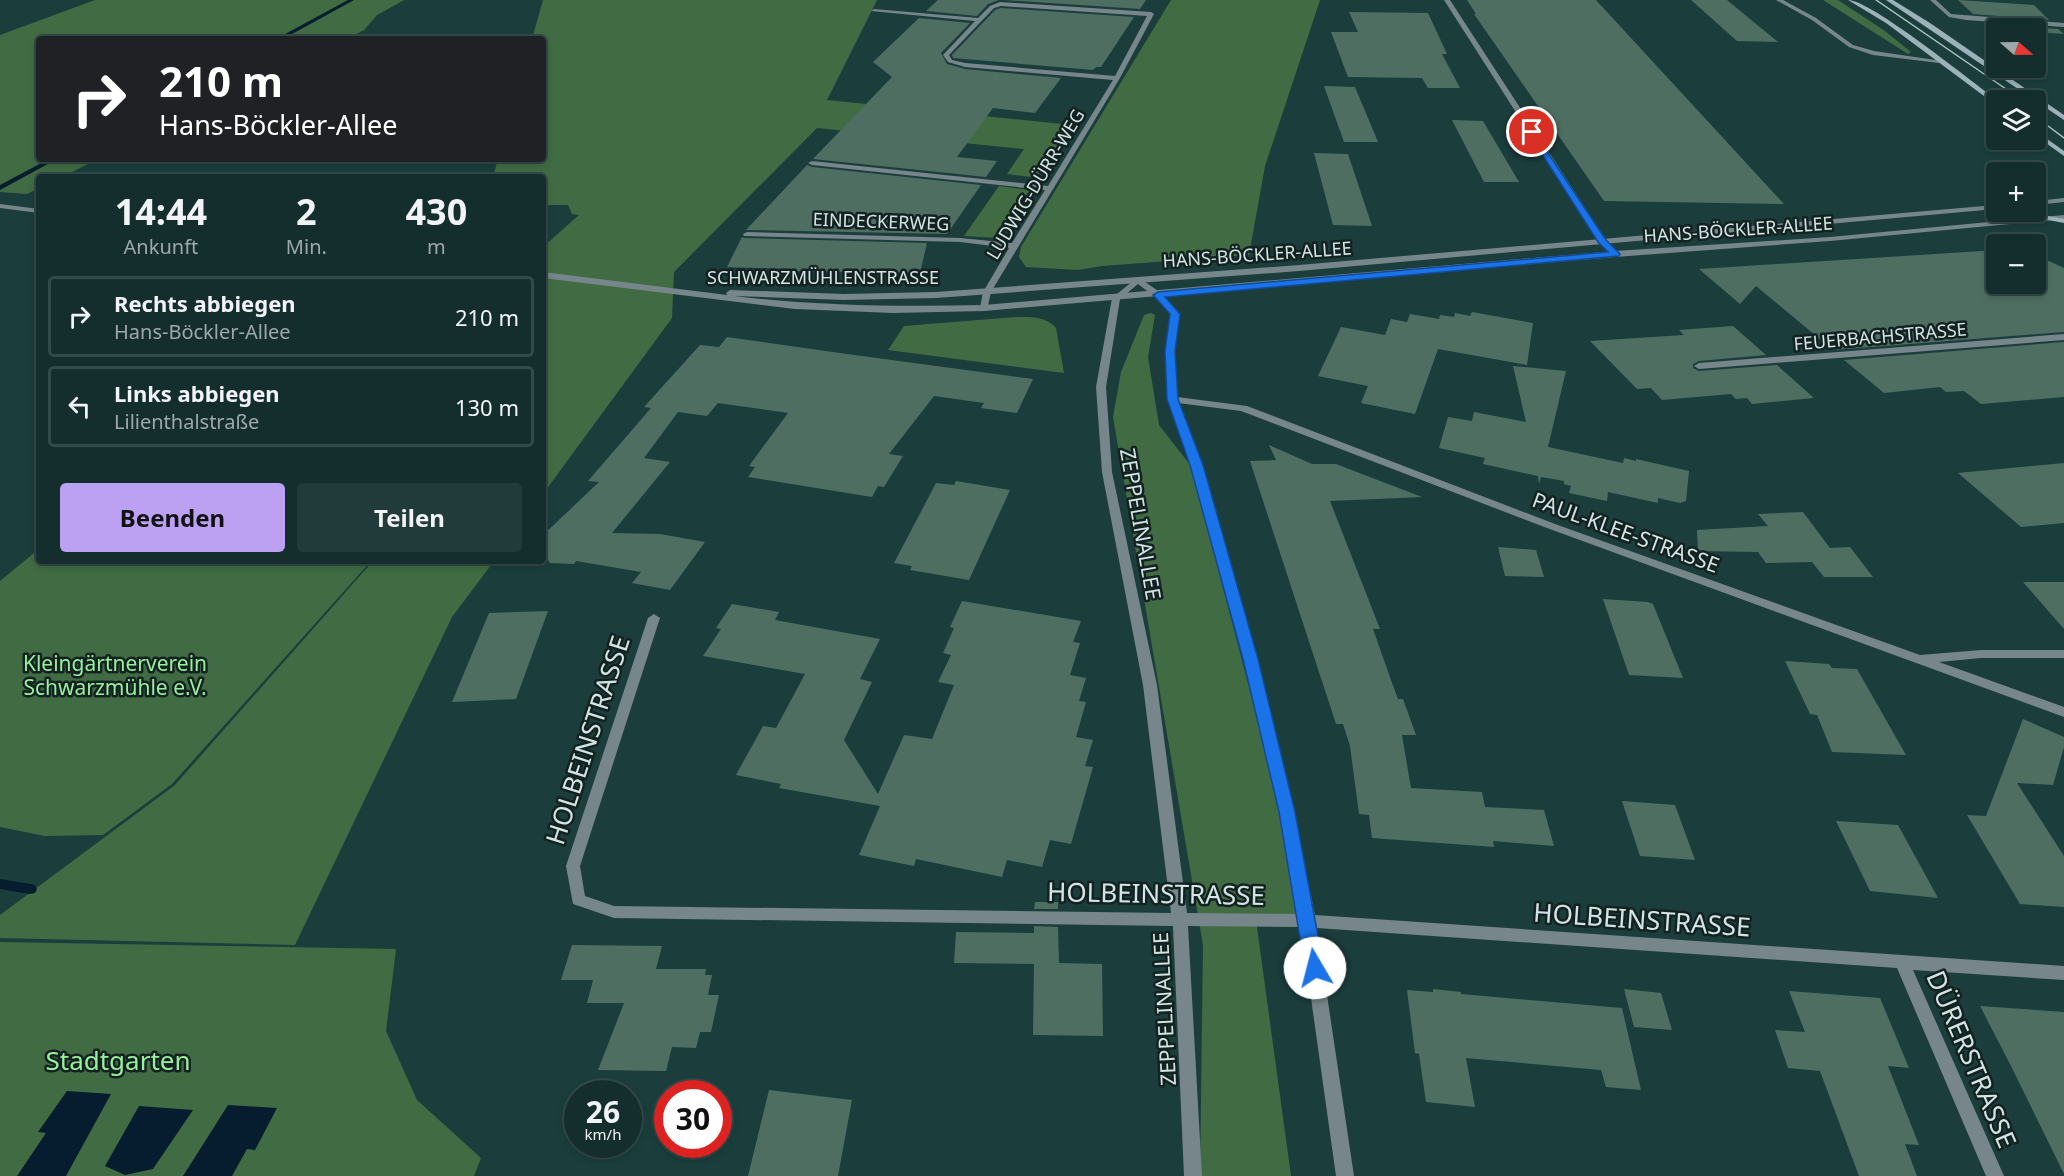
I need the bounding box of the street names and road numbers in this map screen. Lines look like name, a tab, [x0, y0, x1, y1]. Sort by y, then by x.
street label: LUDWIG-DÜRR-WEG	[981, 104, 1089, 264]
street label: EINDECKERWEG	[812, 207, 950, 235]
street label: HANS-BÖCKLER-ALLEE	[1643, 210, 1833, 248]
street label: HANS-BÖCKLER-ALLEE	[1162, 235, 1352, 273]
street label: SCHWARZMÜHLENSTRASSE	[707, 265, 939, 289]
street label: FEUERBACHSTRASSE	[1792, 316, 1968, 356]
street label: ZEPPELINALLEE	[1114, 446, 1168, 602]
street label: PAUL-KLEE-STRASSE	[1529, 485, 1723, 579]
street label: HOLBEINSTRASSE	[536, 631, 638, 849]
street label: HOLBEINSTRASSE	[1047, 873, 1265, 913]
street label: HOLBEINSTRASSE	[1532, 893, 1752, 945]
street label: ZEPPELINALLEE	[1146, 932, 1182, 1086]
street label: DÜRERSTRASSE	[1918, 965, 2026, 1153]

